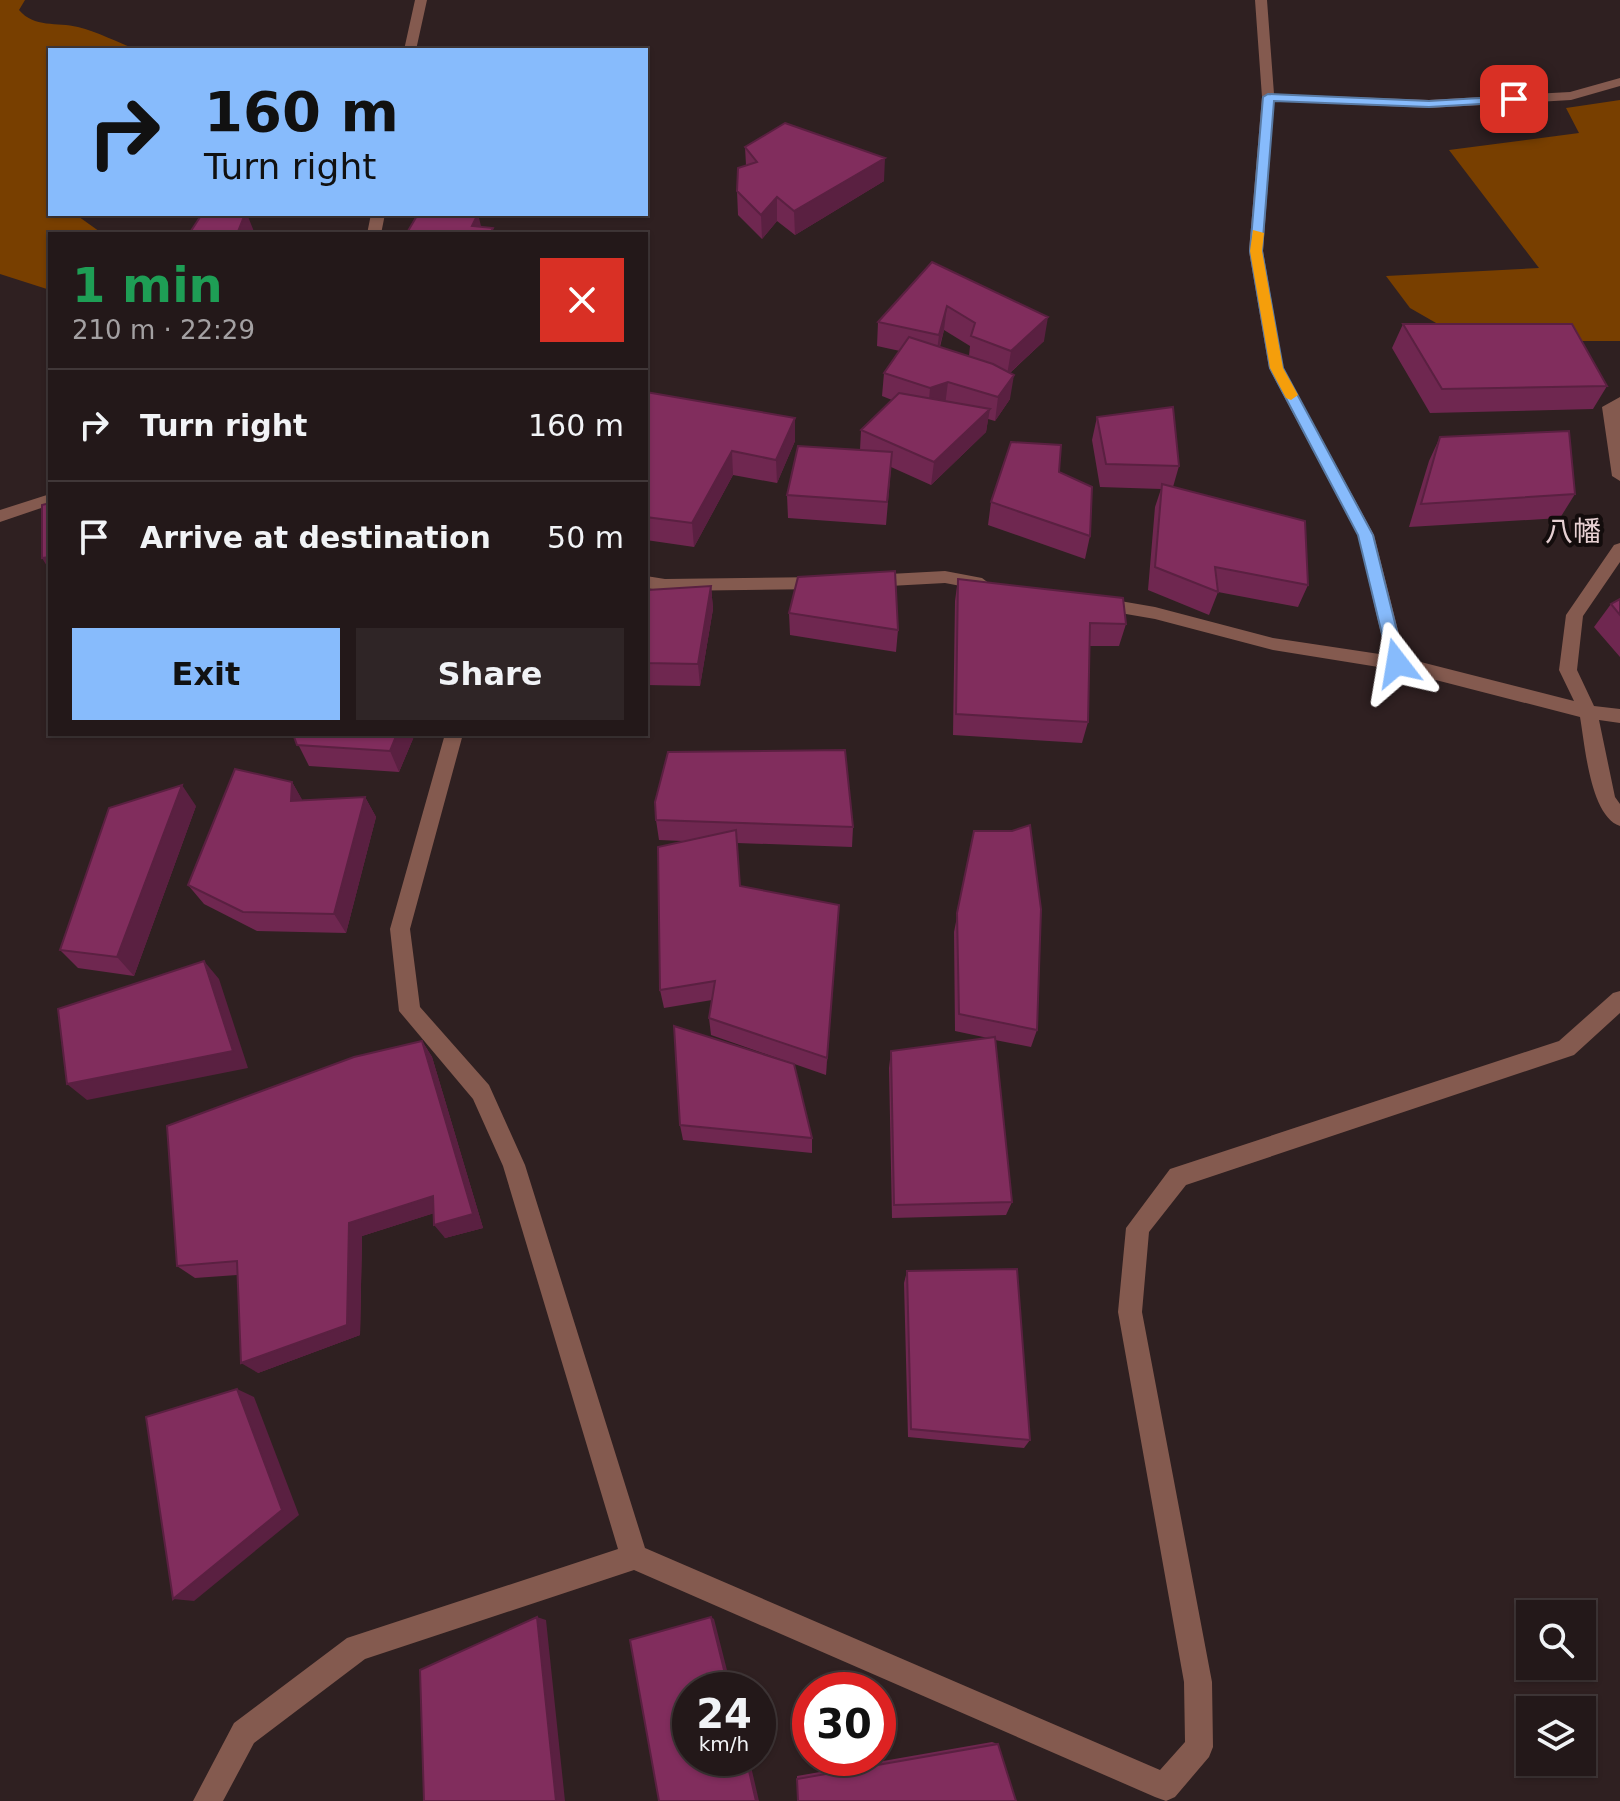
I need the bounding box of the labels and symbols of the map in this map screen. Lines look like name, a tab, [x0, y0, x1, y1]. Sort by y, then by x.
pin	[1480, 65, 1548, 133]
district label: 八幡	[1545, 515, 1601, 548]
position arrow	[1355, 621, 1439, 705]
speed limit sign: 30	[792, 1672, 896, 1776]

